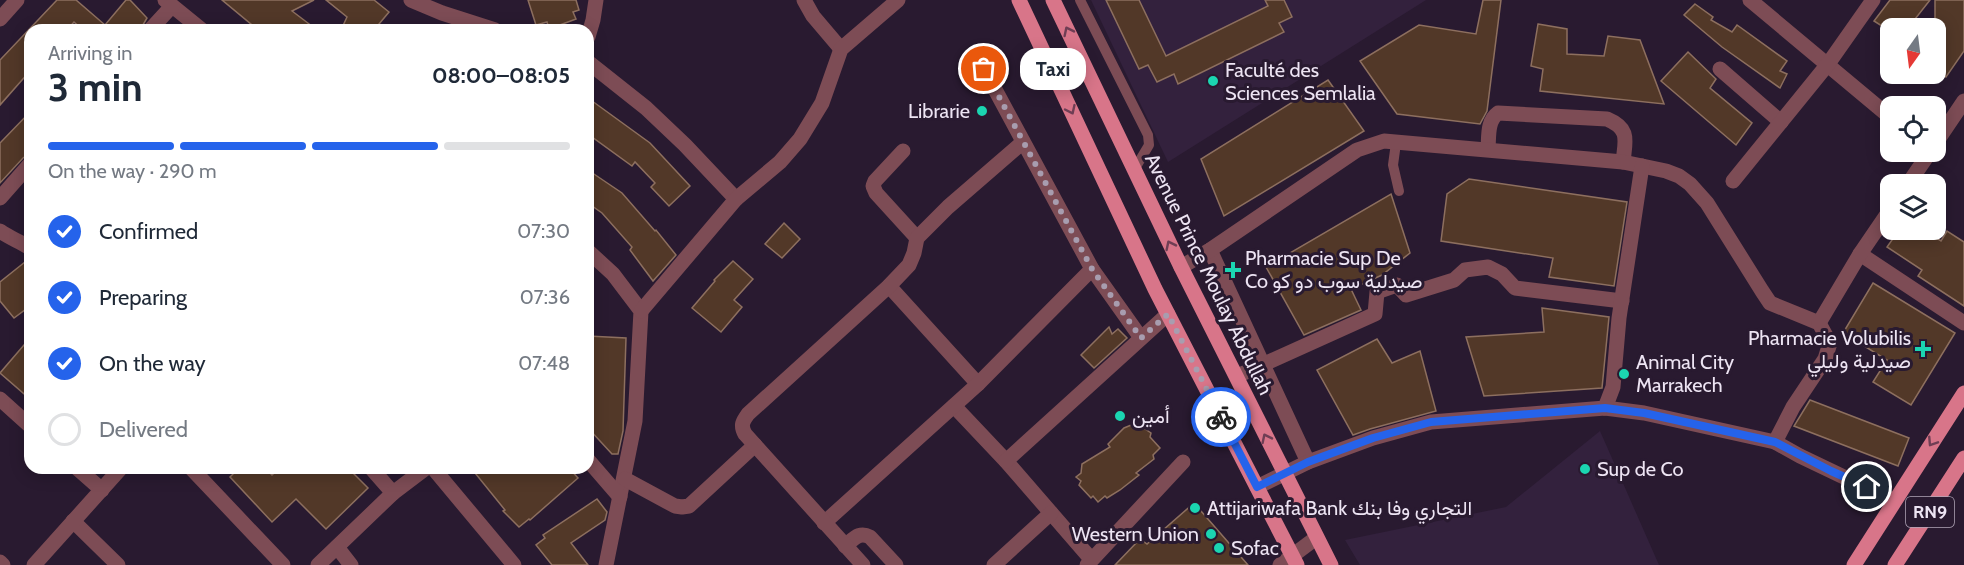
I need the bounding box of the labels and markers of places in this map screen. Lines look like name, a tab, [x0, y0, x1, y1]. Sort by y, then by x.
pin	[958, 43, 1009, 94]
callout: Taxi	[1020, 48, 1086, 90]
place label: Faculté des Sciences Semlalia	[1225, 58, 1376, 105]
marker: Faculté des Sciences Semlalia	[1206, 74, 1220, 88]
place label: Librarie	[908, 99, 970, 123]
marker: Librarie	[975, 104, 989, 118]
place label: Pharmacie Sup De Co صيدلية سوب دو كو	[1245, 246, 1422, 294]
marker: Pharmacie Sup De Co صيدلية سوب دو كو	[1226, 263, 1240, 277]
place label: Pharmacie Volubilis صيدلية وليلي	[1748, 326, 1911, 378]
marker: Pharmacie Volubilis صيدلية وليلي	[1916, 342, 1930, 356]
place label: Animal City Marrakech	[1636, 350, 1734, 397]
marker: Animal City Marrakech	[1617, 367, 1631, 381]
place label: أمين	[1132, 404, 1170, 428]
marker: أمين	[1113, 409, 1127, 423]
place label: Sup de Co	[1597, 457, 1684, 481]
pin	[1841, 461, 1892, 512]
marker: Sup de Co	[1578, 462, 1592, 476]
place label: Attijariwafa Bank التجاري وفا بنك	[1207, 496, 1472, 525]
marker: Attijariwafa Bank التجاري وفا بنك	[1188, 501, 1202, 515]
place label: Western Union	[1072, 522, 1199, 546]
marker: Western Union	[1204, 527, 1218, 541]
place label: Sofac	[1231, 536, 1279, 560]
marker: Sofac	[1212, 541, 1226, 555]

